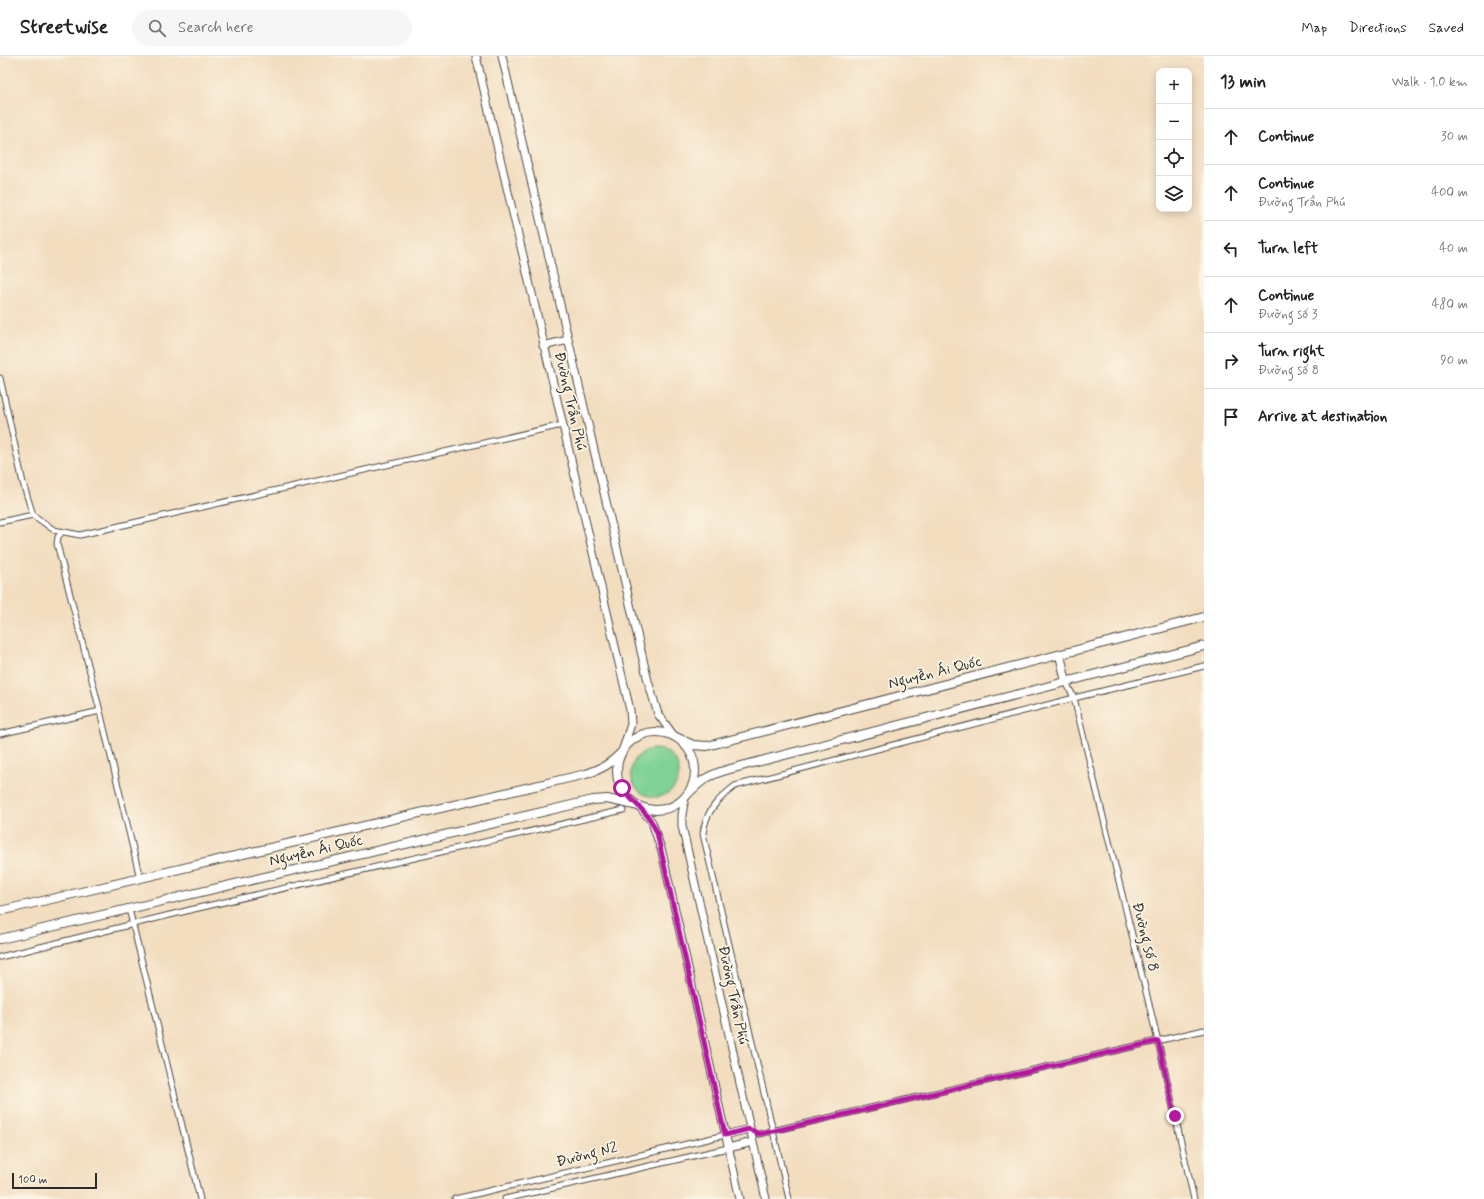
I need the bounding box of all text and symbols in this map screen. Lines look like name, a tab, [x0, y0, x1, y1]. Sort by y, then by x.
search box	[132, 10, 412, 46]
text: Streetwise	[20, 15, 108, 40]
icon: search	[146, 17, 168, 39]
text: Search here	[178, 18, 254, 38]
text: Map	[1301, 19, 1327, 37]
text: Directions	[1349, 19, 1407, 37]
text: Saved	[1429, 19, 1464, 37]
map controls	[1156, 68, 1192, 212]
button: +	[1156, 68, 1192, 104]
text: 13 min	[1220, 71, 1266, 93]
text: Walk · 1.0 km	[1392, 74, 1468, 91]
button: −	[1156, 104, 1192, 140]
icon: ahead	[1220, 126, 1242, 148]
text: Continue	[1258, 127, 1314, 147]
text: 30 m	[1441, 128, 1468, 145]
button: locate	[1156, 140, 1192, 176]
text: Continue	[1258, 174, 1314, 194]
button: layers	[1156, 176, 1192, 212]
icon: ahead	[1220, 182, 1242, 204]
text: 400 m	[1431, 184, 1468, 201]
text: Đường Trần Phú	[1258, 194, 1345, 211]
icon: left	[1220, 238, 1242, 260]
text: Turn left	[1258, 239, 1318, 259]
text: 40 m	[1439, 240, 1468, 257]
text: Continue	[1258, 286, 1314, 306]
icon: ahead	[1220, 294, 1242, 316]
text: 480 m	[1432, 296, 1468, 313]
text: Đường số 3	[1258, 306, 1318, 323]
text: Turn right	[1258, 342, 1325, 362]
street label: Đường Trần Phú	[548, 350, 591, 453]
icon: right	[1220, 350, 1242, 372]
text: 90 m	[1440, 352, 1468, 369]
text: Đường số 8	[1258, 362, 1319, 379]
icon: arrive	[1220, 406, 1242, 428]
text: Arrive at destination	[1258, 407, 1387, 427]
street label: Nguyễn Ái Quốc	[886, 651, 984, 695]
route start	[613, 779, 631, 797]
street label: Nguyễn Ái Quốc	[267, 830, 365, 872]
street label: Đường số 8	[1126, 900, 1163, 974]
street label: Đường Trần Phú	[712, 944, 753, 1047]
route end	[1166, 1107, 1184, 1125]
street label: Đường N2	[554, 1138, 620, 1173]
scale bar	[12, 1171, 97, 1190]
text: 100 m	[18, 1173, 48, 1187]

